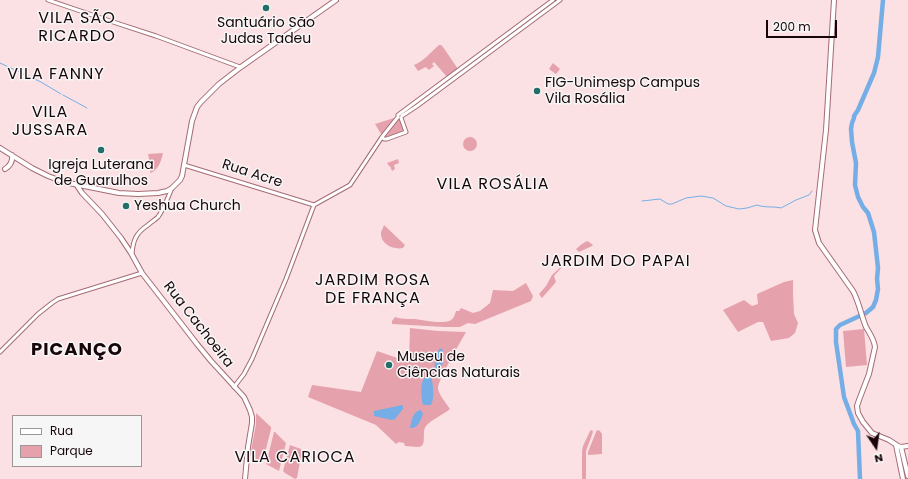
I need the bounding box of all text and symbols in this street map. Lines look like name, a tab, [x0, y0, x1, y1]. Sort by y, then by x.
marker: Santuário São Judas Tadeu	[261, 3, 271, 13]
district label: VILA SÃO RICARDO	[38, 9, 116, 47]
scale bar	[768, 12, 839, 38]
place label: Santuário São Judas Tadeu	[217, 15, 315, 48]
text: 200 m	[773, 18, 811, 35]
district label: VILA FANNY	[7, 65, 105, 85]
place label: FIG-Unimesp Campus Vila Rosália	[545, 75, 700, 108]
marker: FIG-Unimesp Campus Vila Rosália	[532, 86, 542, 96]
district label: VILA JUSSARA	[12, 103, 88, 141]
marker: Igreja Luterana de Guarulhos	[96, 145, 106, 155]
street label: Rua Acre	[220, 156, 284, 192]
place label: Igreja Luterana de Guarulhos	[48, 157, 154, 190]
district label: VILA ROSÁLIA	[437, 175, 549, 195]
place label: Yeshua Church	[134, 198, 241, 214]
marker: Yeshua Church	[121, 201, 131, 211]
district label: JARDIM DO PAPAI	[541, 252, 691, 272]
district label: JARDIM ROSA DE FRANÇA	[315, 271, 431, 309]
street label: Rua Cachoeira	[159, 279, 237, 371]
district label: PICANÇO	[31, 339, 123, 361]
place label: Museu de Ciências Naturais	[397, 349, 520, 382]
marker: Museu de Ciências Naturais	[384, 360, 394, 370]
legend	[12, 415, 142, 467]
text: Rua	[50, 422, 73, 439]
north arrow	[856, 427, 896, 467]
text: Parque	[50, 442, 93, 459]
district label: VILA CARIOCA	[234, 448, 356, 468]
text: N	[873, 450, 885, 467]

